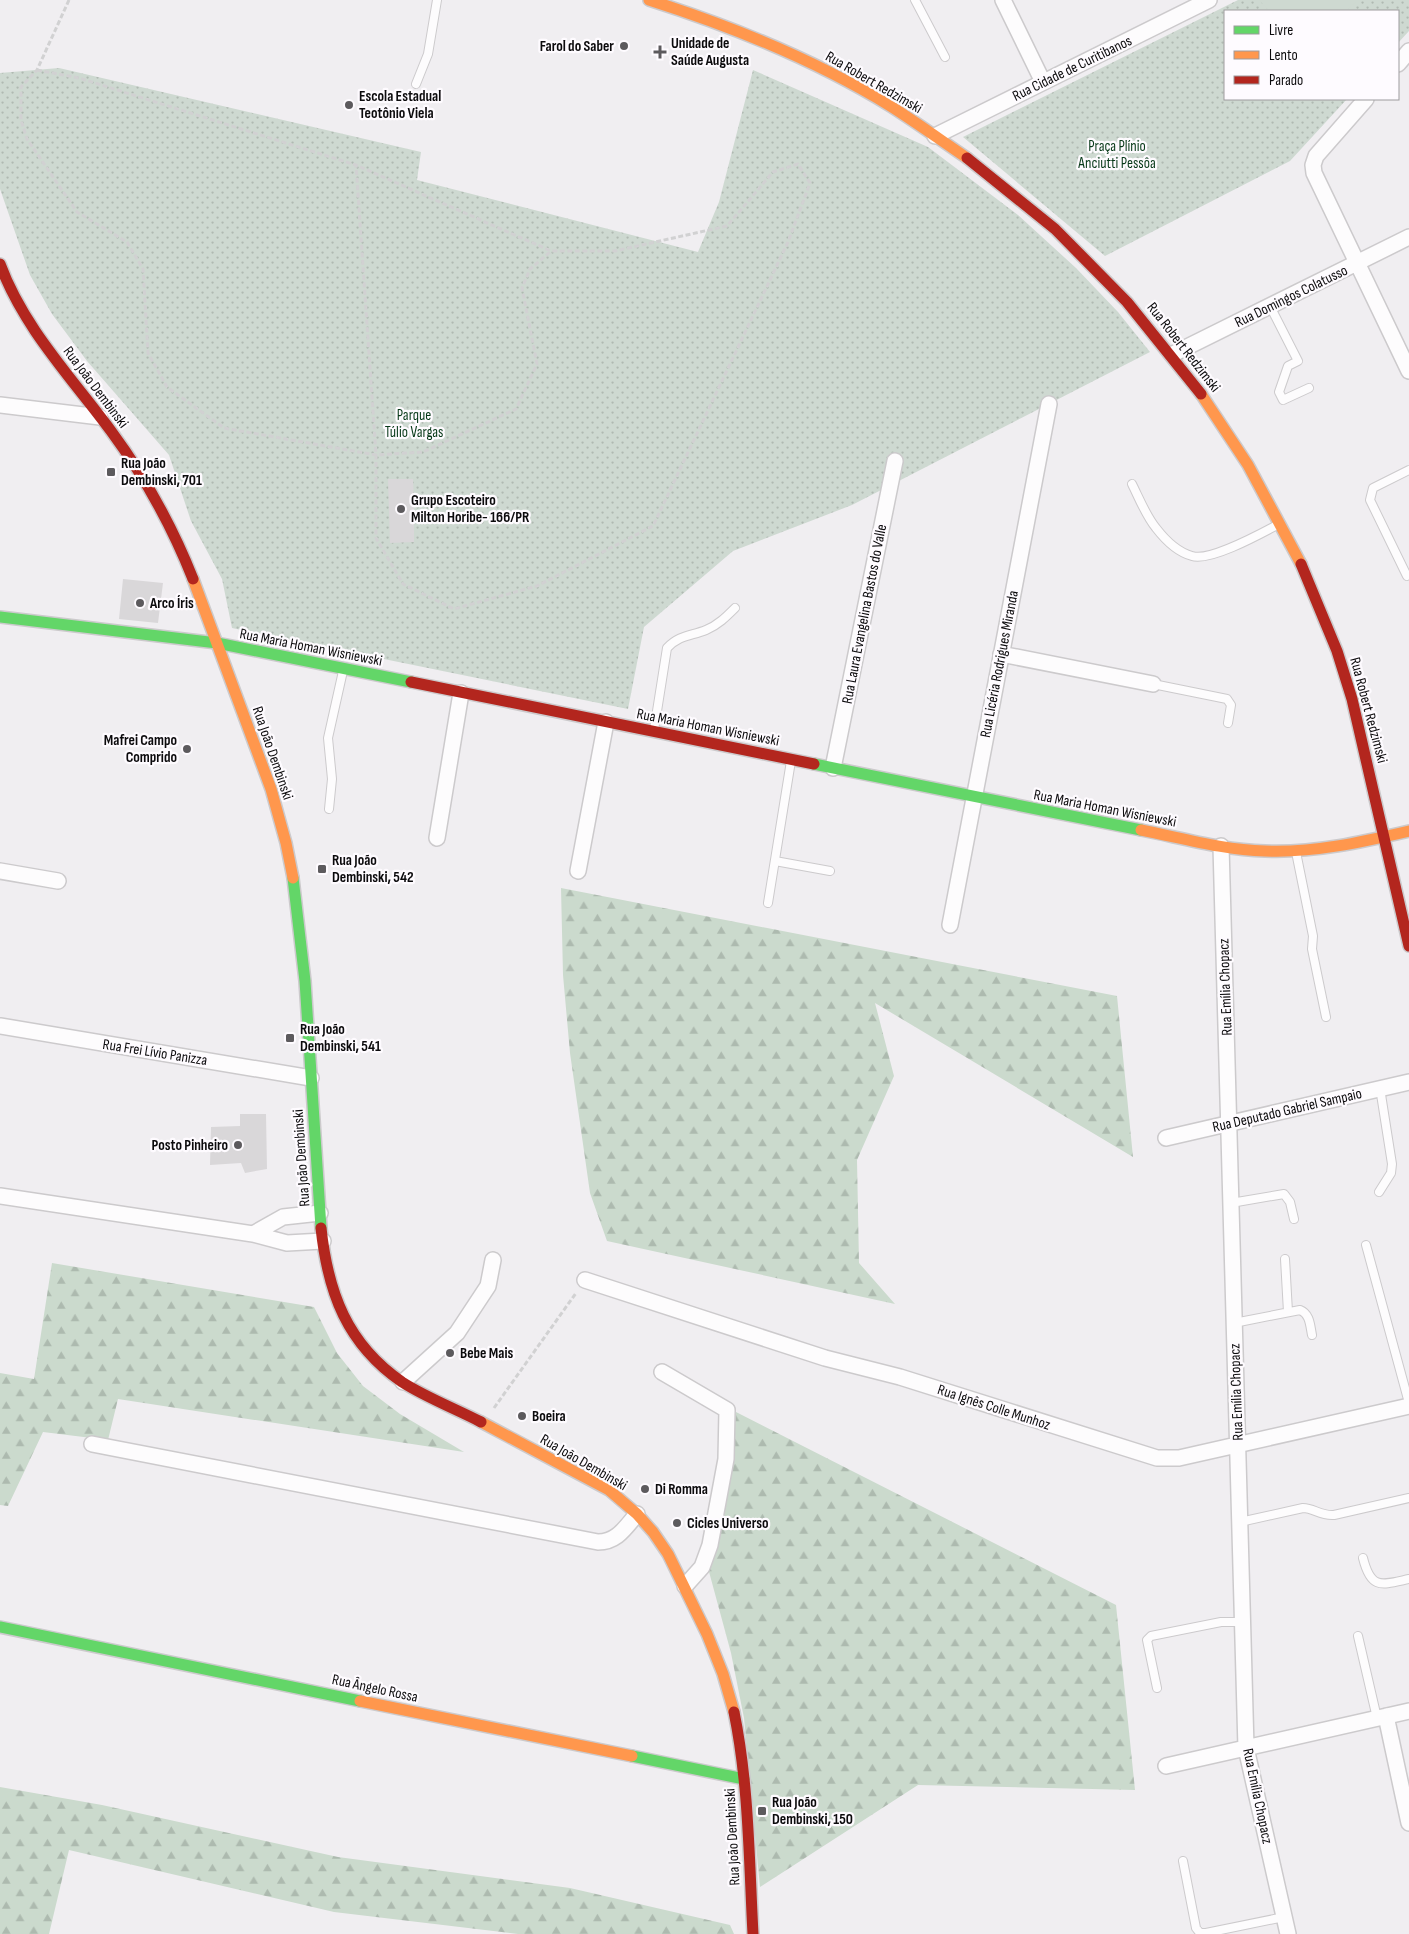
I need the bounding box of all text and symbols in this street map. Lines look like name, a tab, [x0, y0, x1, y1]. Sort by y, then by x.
legend	[1224, 10, 1399, 100]
text: Livre	[1269, 21, 1293, 40]
street label: Rua Cidade de Curitibanos	[1009, 31, 1135, 106]
place label: Unidade de Saúde Augusta	[671, 34, 749, 70]
place label: Farol do Saber	[540, 37, 614, 56]
marker: Farol do Saber	[618, 40, 630, 52]
marker: Unidade de Saúde Augusta	[653, 45, 667, 59]
text: Lento	[1269, 46, 1298, 65]
street label: Rua Robert Redzimski	[822, 47, 926, 118]
text: Parado	[1269, 71, 1303, 90]
place label: Escola Estadual Teotônio Viela	[359, 87, 441, 123]
marker: Escola Estadual Teotônio Viela	[343, 99, 355, 111]
park label: Praça Plínio Anciutti Pessôa	[1077, 137, 1156, 173]
street label: Rua Domingos Colatusso	[1232, 261, 1351, 332]
street label: Rua Robert Redzimski	[1143, 299, 1225, 396]
street label: Rua João Dembinski	[59, 343, 133, 432]
park label: Parque Túlio Vargas	[385, 406, 443, 442]
place label: Rua João Dembinski, 701	[121, 454, 202, 490]
marker: Rua João Dembinski, 701	[105, 466, 117, 478]
place label: Grupo Escoteiro Milton Horibe- 166/PR	[411, 491, 530, 527]
marker: Grupo Escoteiro Milton Horibe- 166/PR	[395, 503, 407, 515]
street label: Rua Laura Evangelina Bastos do Valle	[838, 523, 891, 705]
street label: Rua Licéria Rodrigues Miranda	[976, 589, 1023, 739]
place label: Arco Íris	[149, 594, 194, 613]
marker: Arco Íris	[134, 597, 146, 609]
street label: Rua Maria Homan Wisniewski	[238, 624, 384, 671]
street label: Rua Robert Redzimski	[1345, 655, 1392, 765]
street label: Rua João Dembinski	[248, 704, 297, 803]
street label: Rua Maria Homan Wisniewski	[635, 704, 781, 751]
place label: Mafrei Campo Comprido	[104, 731, 177, 767]
marker: Mafrei Campo Comprido	[181, 743, 193, 755]
street label: Rua Maria Homan Wisniewski	[1032, 785, 1178, 832]
place label: Rua João Dembinski, 542	[332, 851, 414, 887]
marker: Rua João Dembinski, 542	[316, 863, 328, 875]
street label: Rua Emília Chopacz	[1214, 937, 1237, 1036]
place label: Rua João Dembinski, 541	[300, 1020, 381, 1056]
marker: Rua João Dembinski, 541	[284, 1032, 296, 1044]
street label: Rua Frei Lívio Panizza	[101, 1035, 209, 1070]
street label: Rua Deputado Gabriel Sampaio	[1210, 1084, 1364, 1137]
street label: Rua João Dembinski	[289, 1109, 314, 1207]
place label: Posto Pinheiro	[152, 1136, 228, 1155]
marker: Posto Pinheiro	[232, 1139, 244, 1151]
street label: Rua Emília Chopacz	[1225, 1342, 1248, 1441]
place label: Bebe Mais	[460, 1344, 513, 1363]
marker: Bebe Mais	[444, 1347, 456, 1359]
street label: Rua Ignês Colle Munhoz	[935, 1380, 1053, 1435]
place label: Boeira	[532, 1407, 566, 1426]
marker: Boeira	[516, 1410, 528, 1422]
street label: Rua João Dembinski	[537, 1430, 631, 1495]
place label: Di Romma	[655, 1480, 708, 1499]
marker: Di Romma	[639, 1483, 651, 1495]
place label: Cicles Universo	[687, 1514, 769, 1533]
marker: Cicles Universo	[671, 1517, 683, 1529]
street label: Rua Ângelo Rossa	[330, 1670, 420, 1707]
street label: Rua Emília Chopacz	[1238, 1747, 1277, 1846]
street label: Rua João Dembinski	[720, 1788, 745, 1886]
place label: Rua João Dembinski, 150	[772, 1793, 853, 1829]
marker: Rua João Dembinski, 150	[756, 1805, 768, 1817]

